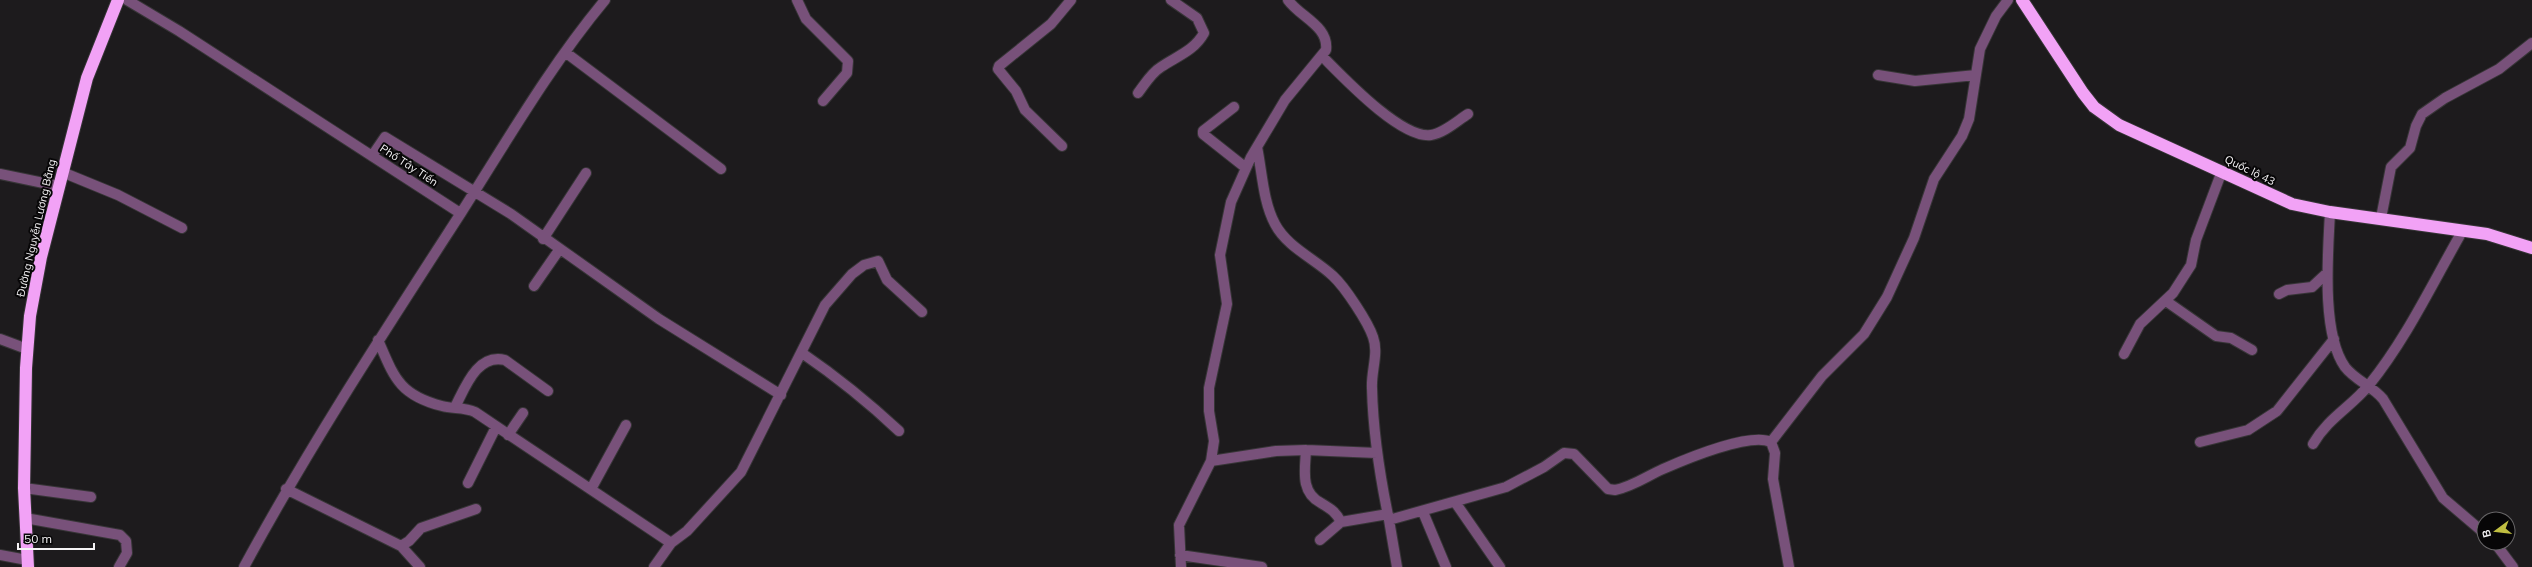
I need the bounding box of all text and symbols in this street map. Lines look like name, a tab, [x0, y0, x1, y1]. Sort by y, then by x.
street label: Phố Tây Tiến	[377, 141, 441, 189]
street label: Quốc lộ 43	[2222, 152, 2278, 188]
street label: Đường Nguyễn Lương Bằng	[13, 158, 59, 298]
north arrow	[2476, 511, 2516, 551]
scale bar	[18, 525, 94, 551]
text: B	[2478, 528, 2494, 539]
text: 50 m	[24, 531, 52, 546]

